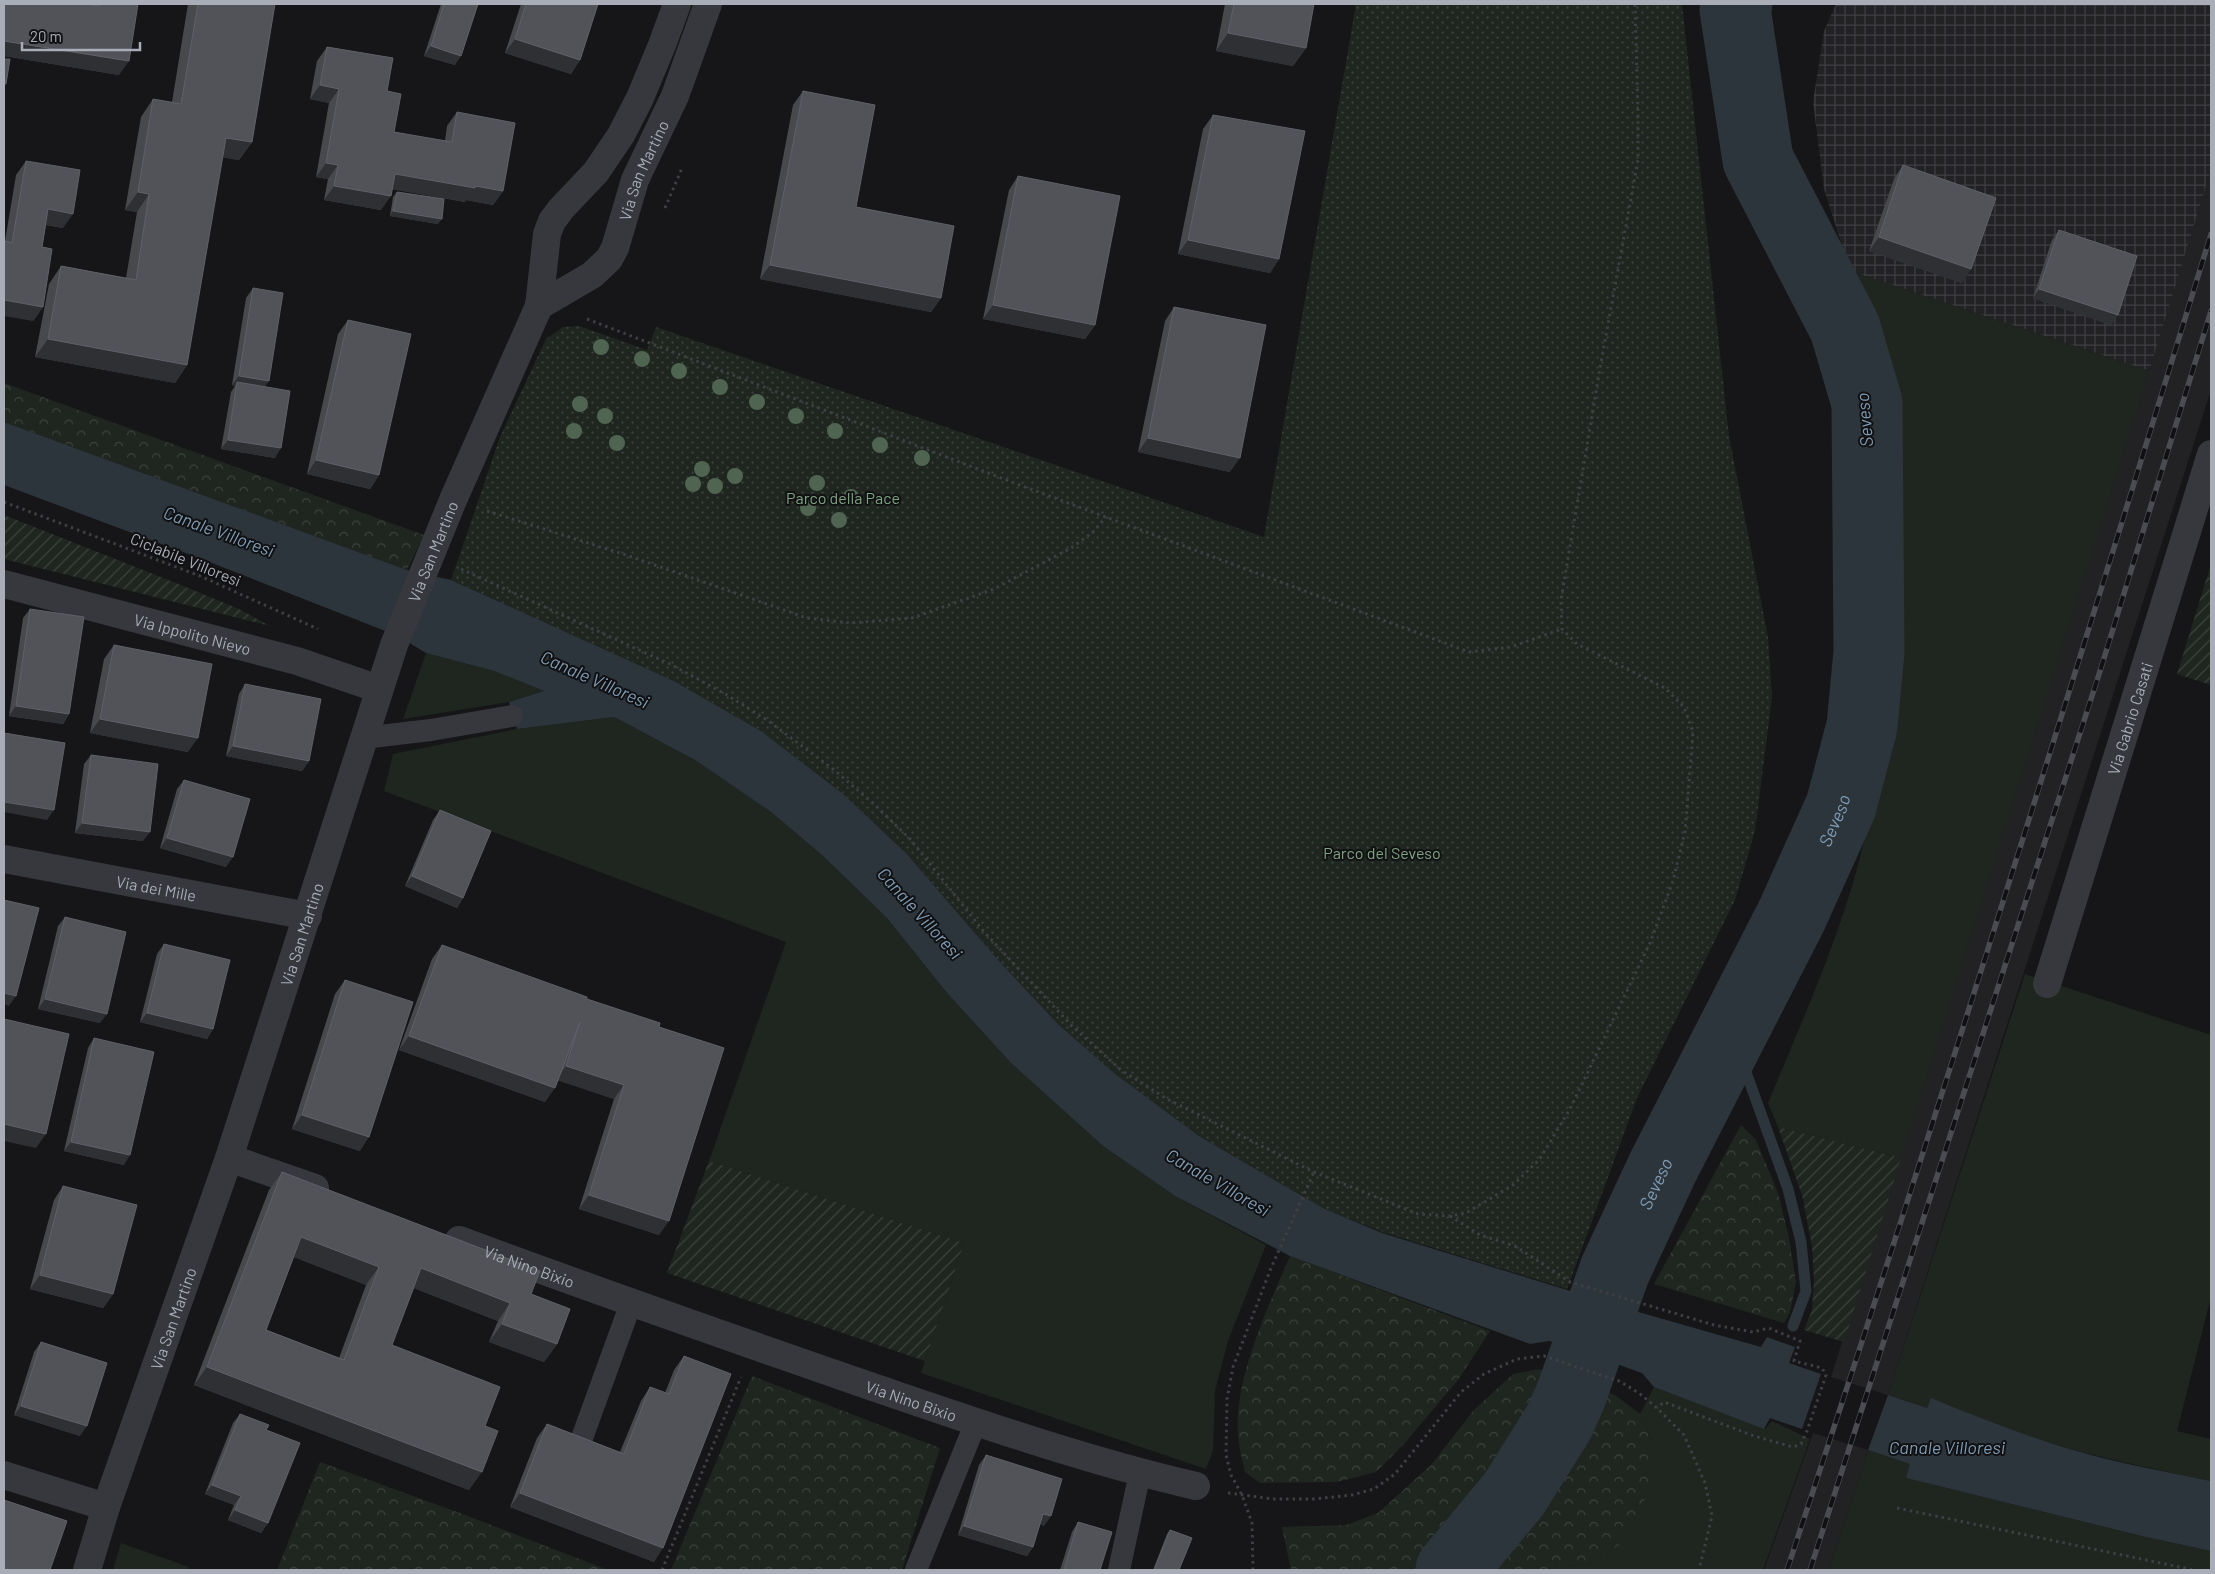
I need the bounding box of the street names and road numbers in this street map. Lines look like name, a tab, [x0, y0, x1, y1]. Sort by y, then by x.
street label: Via San Martino	[614, 117, 672, 223]
street label: Via San Martino	[403, 498, 461, 604]
street label: Ciclabile Villoresi	[128, 528, 244, 590]
street label: Via Ippolito Nievo	[132, 609, 253, 658]
street label: Via Gabrio Casati	[2103, 660, 2156, 777]
street label: Via dei Mille	[115, 871, 198, 904]
street label: Via San Martino	[276, 880, 326, 988]
street label: Via Nino Bixio	[482, 1241, 577, 1291]
street label: Via San Martino	[146, 1265, 199, 1372]
street label: Via Nino Bixio	[864, 1376, 959, 1424]

